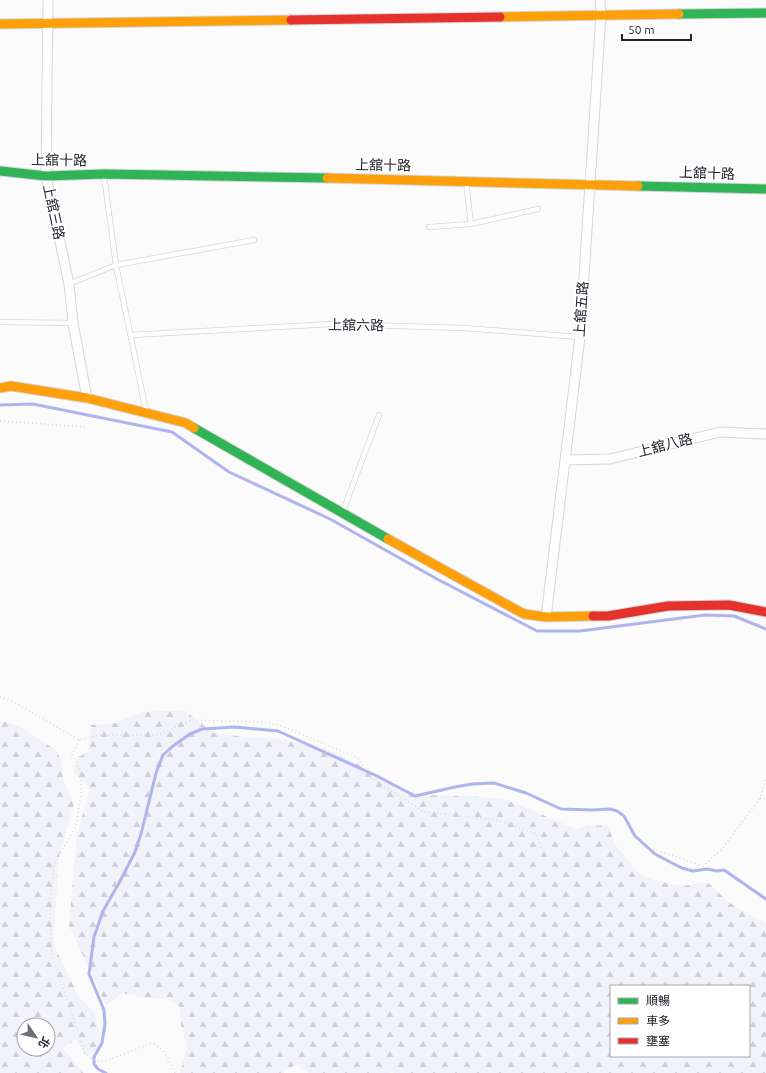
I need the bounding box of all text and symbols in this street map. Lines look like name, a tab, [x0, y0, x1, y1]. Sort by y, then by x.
scale bar	[622, 16, 691, 42]
text: 50 m	[628, 23, 655, 36]
street label: 上舘十路	[31, 152, 87, 168]
street label: 上舘十路	[355, 157, 411, 173]
street label: 上舘十路	[679, 164, 735, 182]
street label: 上舘三路	[40, 183, 68, 241]
street label: 上舘五路	[571, 281, 591, 337]
street label: 上舘六路	[328, 317, 384, 333]
street label: 上舘八路	[636, 430, 694, 460]
legend	[610, 985, 750, 1057]
text: 順暢	[646, 994, 670, 1007]
text: 車多	[646, 1014, 670, 1027]
north arrow	[16, 1017, 56, 1057]
text: 壅塞	[646, 1034, 670, 1047]
text: 北	[36, 1035, 52, 1051]

